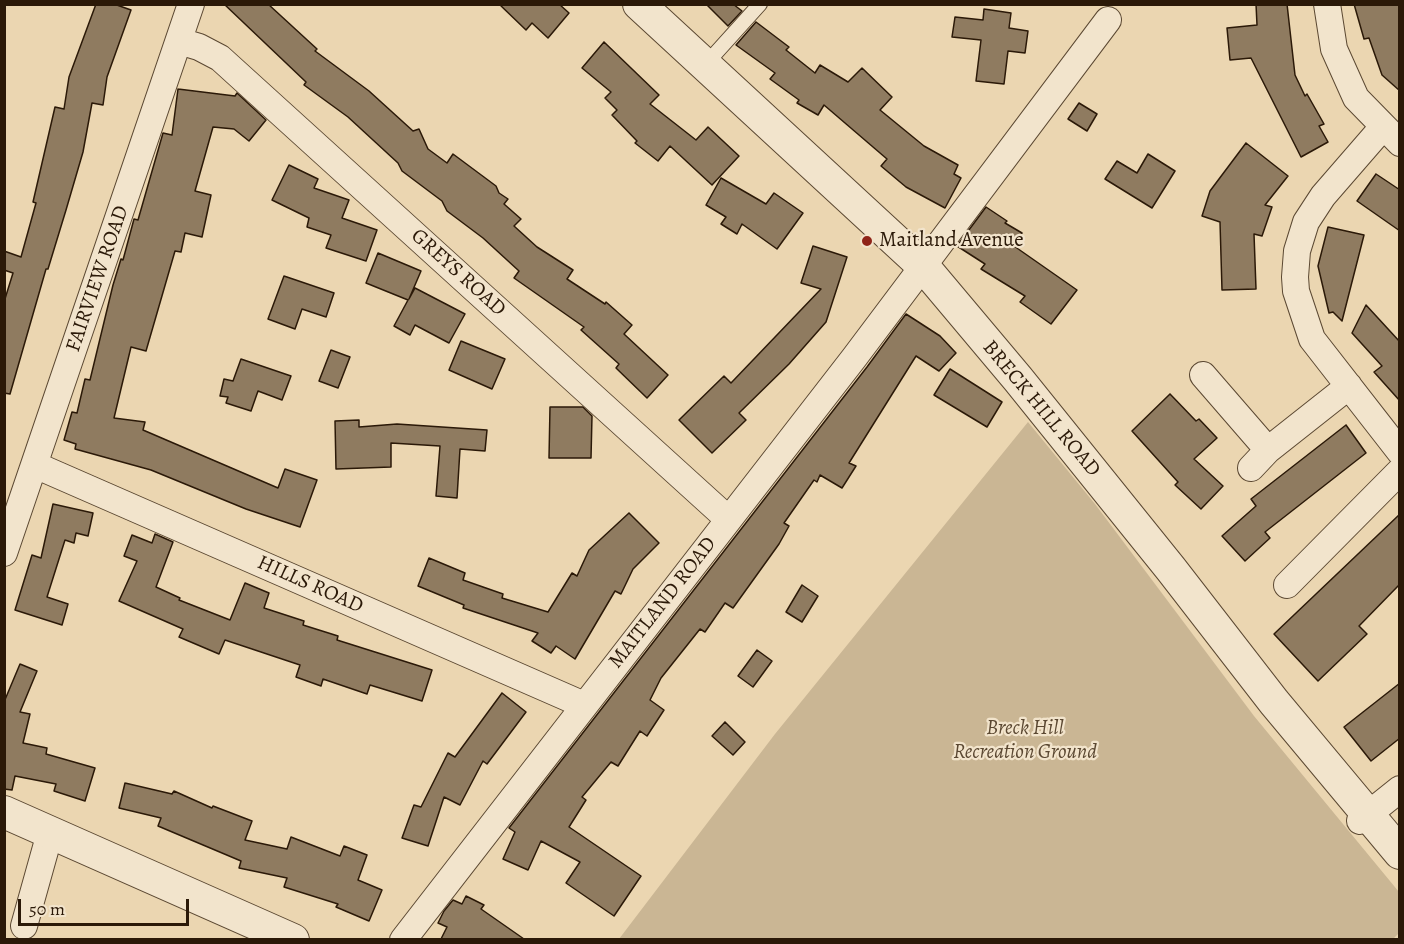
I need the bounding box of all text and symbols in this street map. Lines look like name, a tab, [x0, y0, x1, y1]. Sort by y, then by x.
street label: FAIRVIEW ROAD	[61, 203, 135, 355]
street label: GREYS ROAD	[405, 224, 511, 322]
place label: Maitland Avenue	[879, 228, 1024, 254]
marker: Maitland Avenue	[860, 234, 874, 248]
street label: BRECK HILL ROAD	[977, 336, 1105, 482]
street label: MAITLAND ROAD	[604, 532, 722, 674]
street label: HILLS ROAD	[253, 550, 367, 620]
park label: Breck Hill Recreation Ground	[953, 716, 1097, 766]
scale bar	[21, 887, 192, 925]
text: 50 m	[29, 897, 65, 921]

